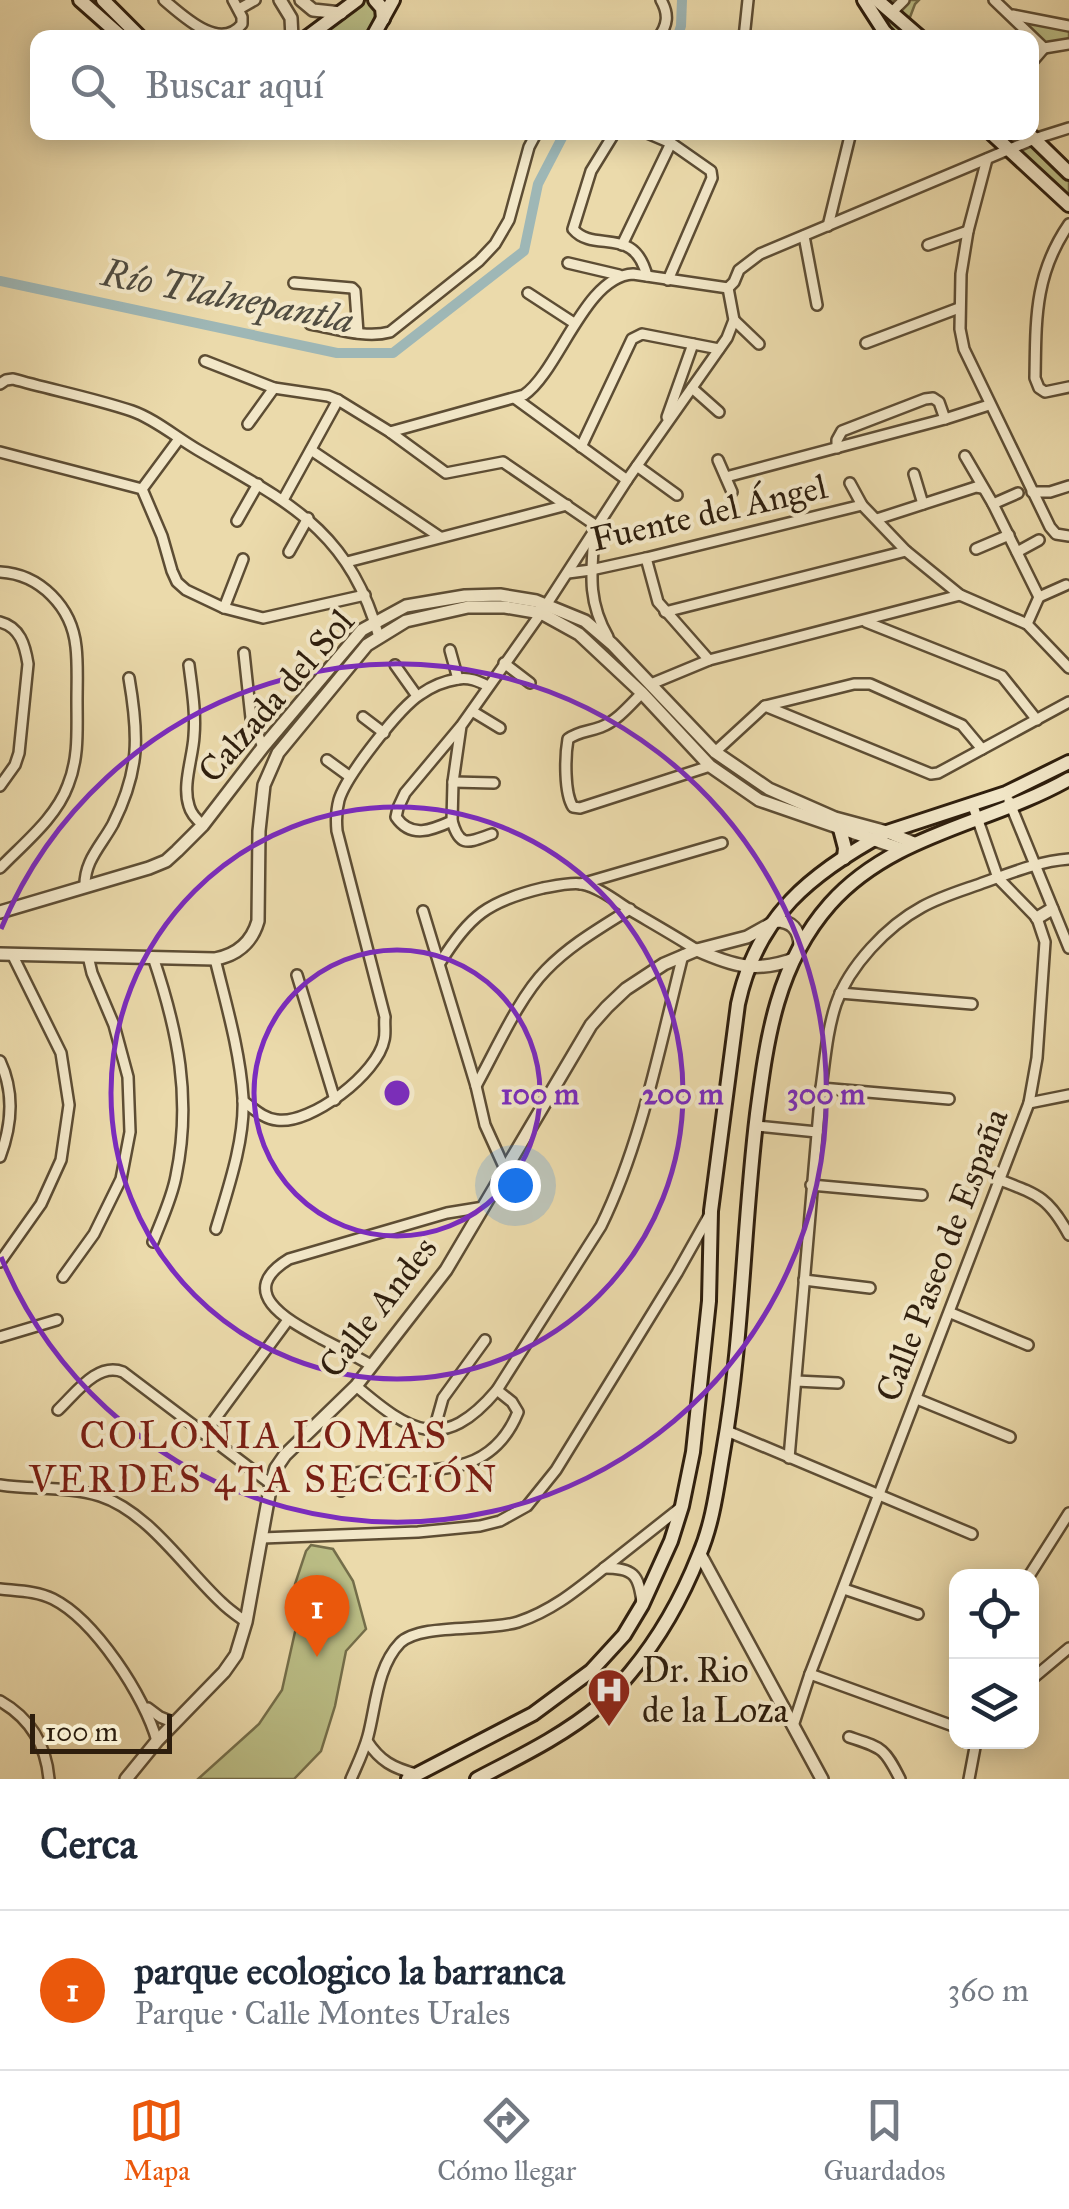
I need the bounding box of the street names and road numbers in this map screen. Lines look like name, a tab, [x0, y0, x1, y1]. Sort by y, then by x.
street label: Fuente del Ángel	[587, 464, 832, 561]
street label: Calzada del Sol	[189, 600, 363, 791]
street label: Calle Paseo de España	[866, 1102, 1018, 1407]
street label: Calle Andes	[310, 1228, 446, 1386]

